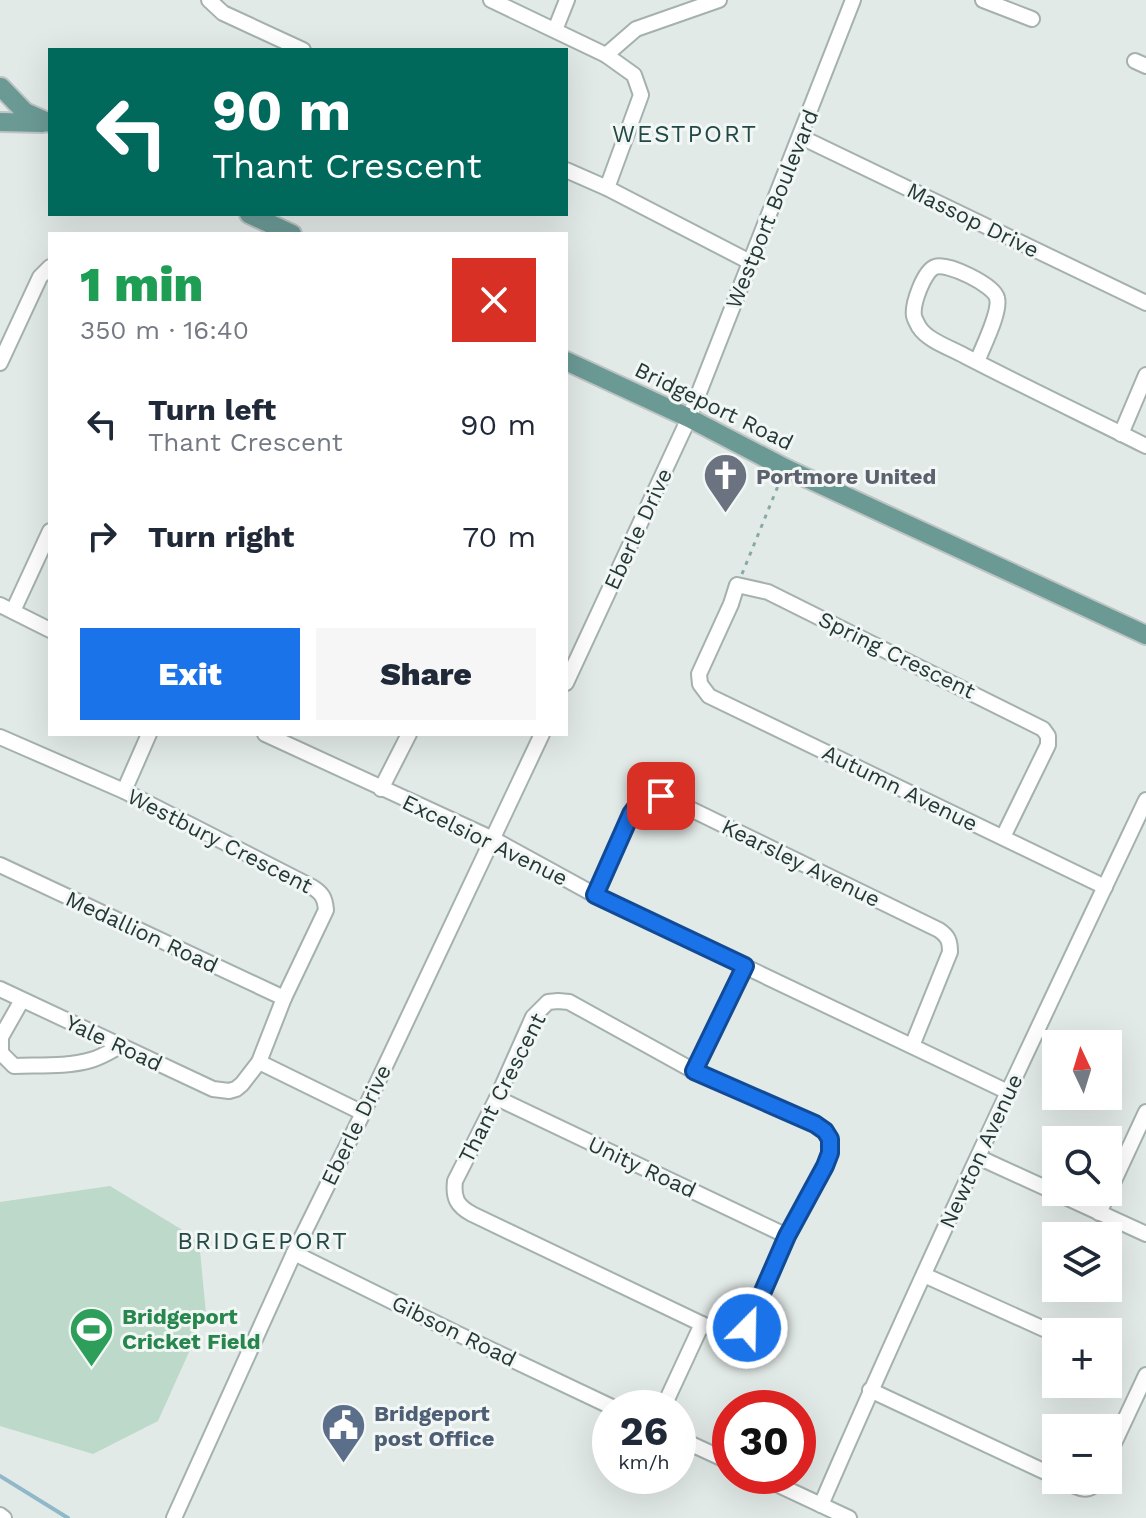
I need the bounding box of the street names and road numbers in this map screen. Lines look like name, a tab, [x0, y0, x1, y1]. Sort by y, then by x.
street label: Westport Boulevard	[721, 106, 823, 312]
street label: Massop Drive	[903, 177, 1043, 263]
street label: Bridgeport Road	[631, 357, 797, 455]
street label: Eberle Drive	[599, 464, 677, 594]
street label: Spring Crescent	[815, 606, 979, 704]
street label: Autumn Avenue	[818, 740, 982, 836]
street label: Westbury Crescent	[123, 783, 317, 899]
street label: Excelsior Avenue	[398, 789, 572, 891]
street label: Kearsley Avenue	[718, 814, 884, 912]
street label: Medallion Road	[62, 886, 222, 978]
street label: Thant Crescent	[453, 1009, 551, 1167]
street label: Yale Road	[62, 1010, 166, 1076]
street label: Eberle Drive	[316, 1061, 396, 1189]
street label: Newton Avenue	[934, 1070, 1028, 1232]
street label: Unity Road	[584, 1131, 700, 1203]
street label: Gibson Road	[388, 1290, 520, 1372]

